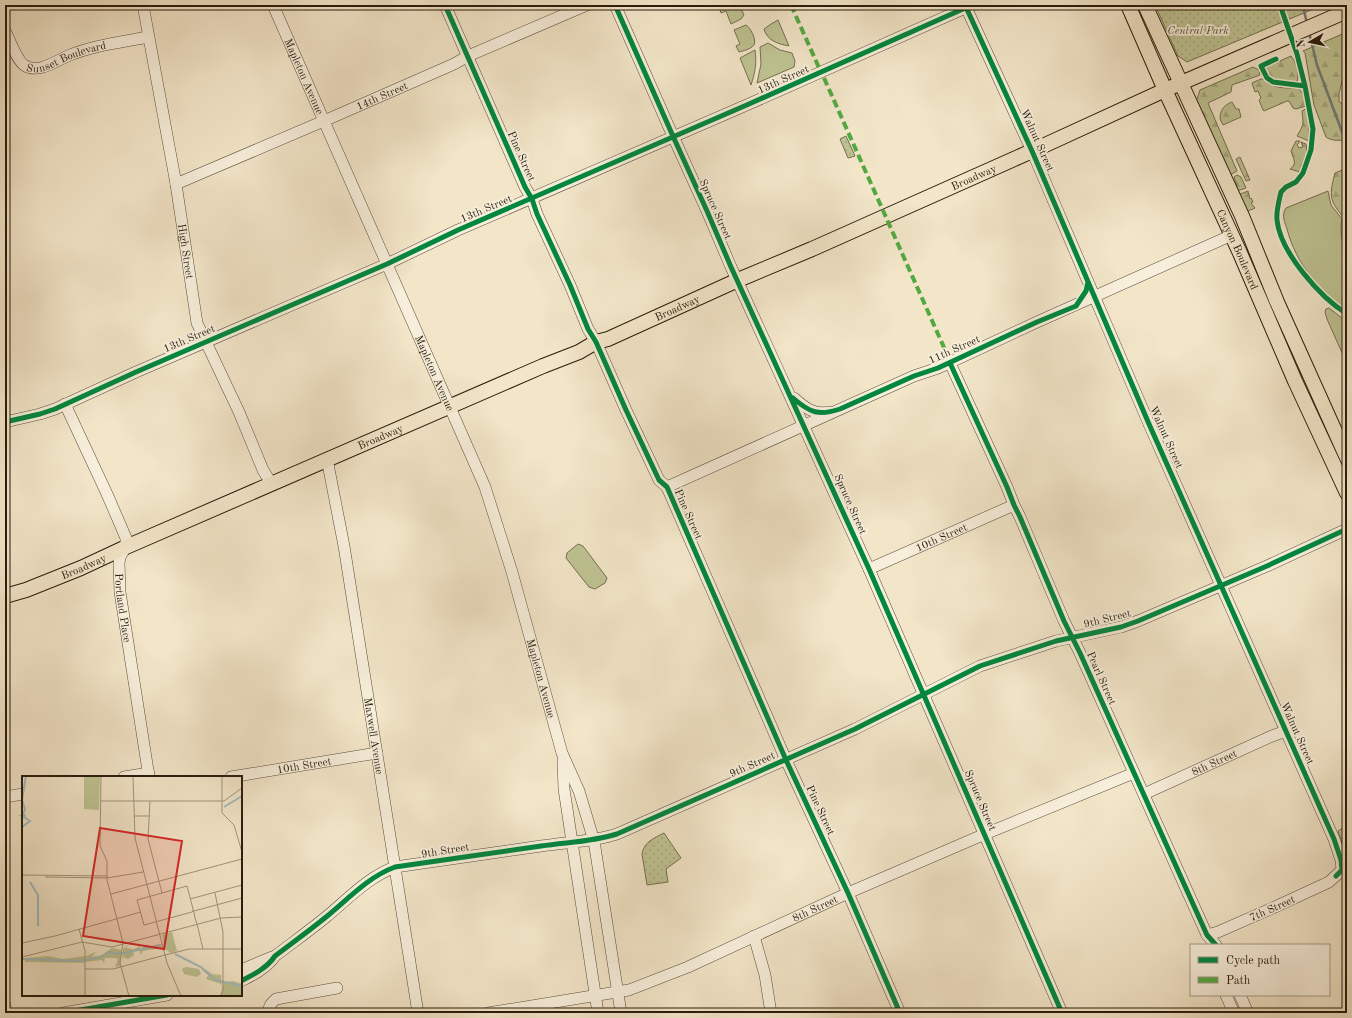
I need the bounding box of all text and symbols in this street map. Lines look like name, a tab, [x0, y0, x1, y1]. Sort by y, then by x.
north arrow	[1290, 22, 1330, 62]
park label: Central Park	[1167, 26, 1229, 37]
street label: Mapleton Avenue	[282, 37, 325, 117]
text: N	[1295, 38, 1308, 48]
street label: Sunset Boulevard	[25, 41, 107, 75]
street label: 13th Street	[756, 64, 811, 97]
street label: 14th Street	[355, 81, 410, 113]
street label: Walnut Street	[1018, 108, 1055, 174]
street label: Pine Street	[505, 130, 537, 183]
street label: Broadway	[950, 163, 999, 193]
street label: Spruce Street	[696, 178, 733, 242]
street label: 13th Street	[459, 194, 514, 225]
street label: Canyon Boulevard	[1214, 208, 1259, 292]
street label: High Street	[175, 223, 194, 280]
street label: Broadway	[654, 294, 702, 324]
street label: 13th Street	[162, 324, 217, 355]
street label: Mapleton Avenue	[412, 334, 455, 413]
street label: 11th Street	[927, 334, 982, 367]
street label: Walnut Street	[1147, 405, 1184, 471]
street label: Broadway	[357, 423, 405, 453]
street label: Spruce Street	[831, 473, 868, 537]
street label: Pine Street	[672, 488, 704, 541]
street label: 10th Street	[915, 522, 969, 555]
street label: Broadway	[60, 553, 109, 582]
street label: Portland Place	[112, 573, 132, 643]
street label: 9th Street	[1083, 608, 1132, 631]
street label: Mapleton Avenue	[524, 638, 556, 720]
street label: Pearl Street	[1084, 650, 1117, 707]
street label: Maxwell Avenue	[361, 697, 384, 775]
street label: Walnut Street	[1278, 701, 1315, 767]
street label: 8th Street	[1190, 749, 1239, 779]
street label: 9th Street	[728, 750, 777, 780]
street label: 10th Street	[276, 757, 332, 776]
street label: Spruce Street	[962, 769, 997, 833]
inset map	[22, 776, 242, 996]
street label: Pine Street	[803, 784, 836, 837]
street label: 9th Street	[420, 842, 470, 861]
street label: 8th Street	[791, 894, 840, 925]
street label: 7th Street	[1248, 894, 1297, 924]
legend	[1190, 944, 1330, 996]
text: Cycle path	[1226, 955, 1281, 967]
text: Path	[1226, 975, 1251, 987]

